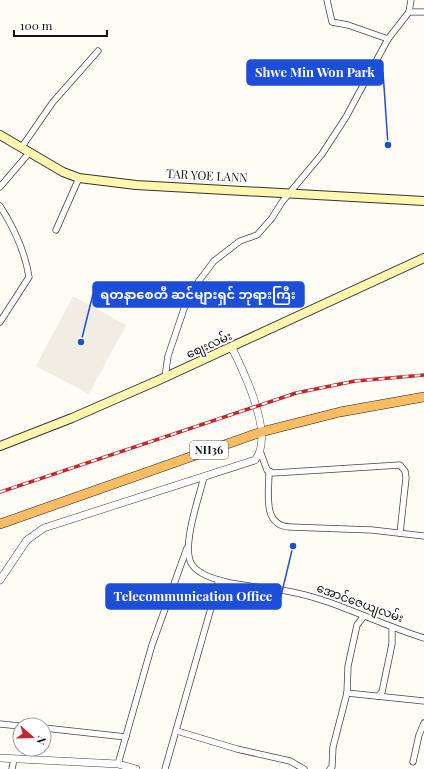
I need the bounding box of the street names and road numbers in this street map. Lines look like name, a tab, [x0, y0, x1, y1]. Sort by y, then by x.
street label: TAR YOE LANN	[166, 165, 249, 185]
street label: စျေးလမ်း	[183, 327, 235, 364]
road number: NH36	[190, 441, 228, 459]
street label: အောင်ဇေယျလမ်း	[314, 579, 406, 628]

